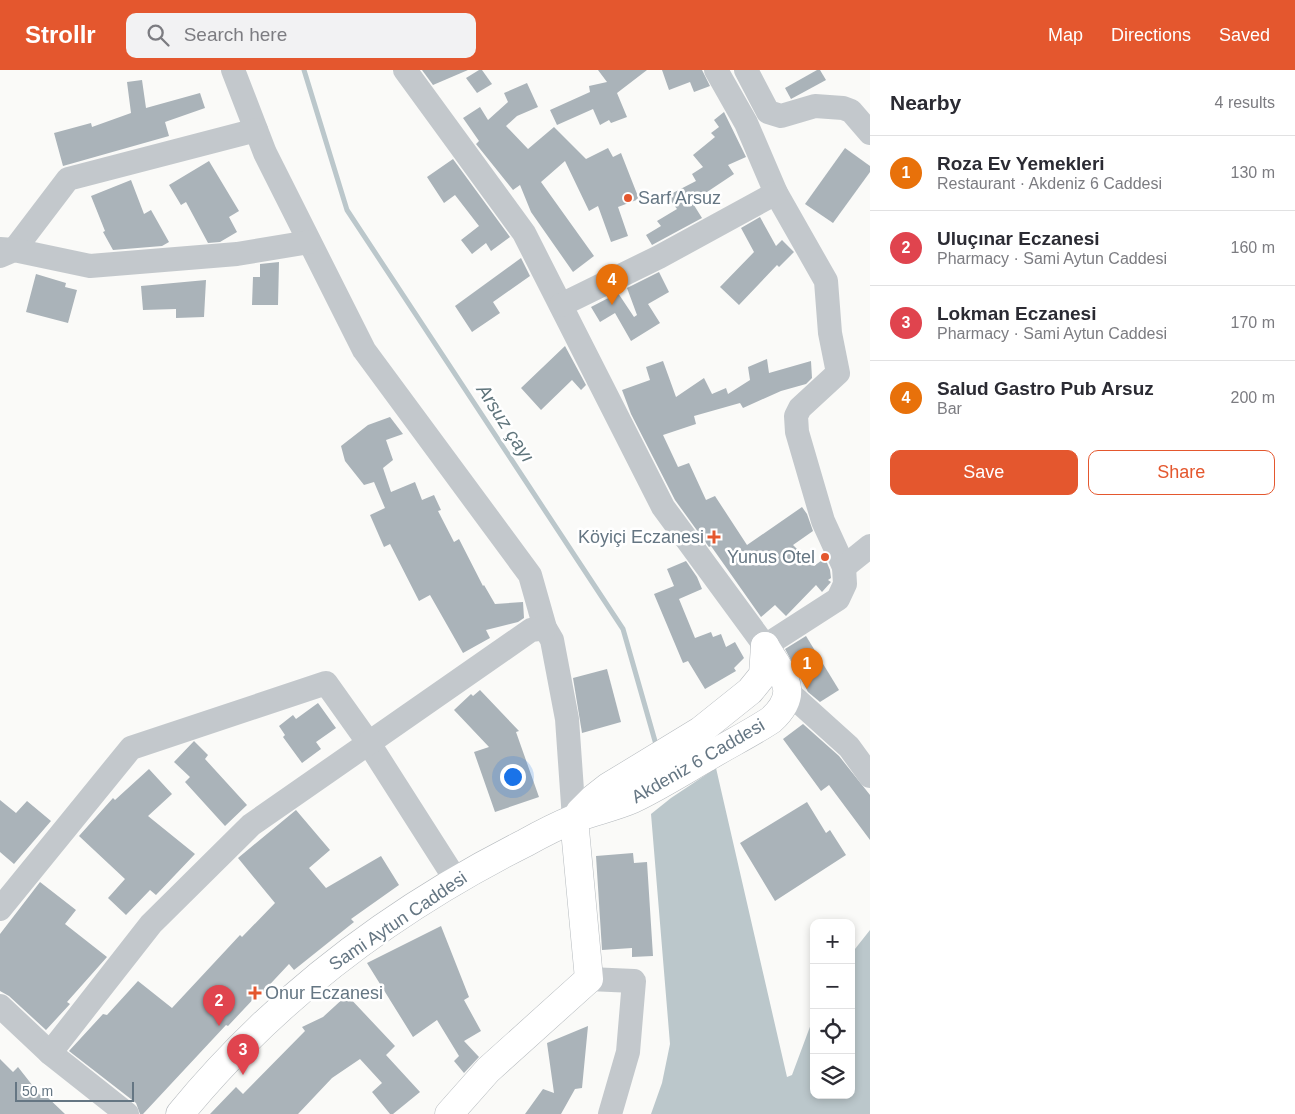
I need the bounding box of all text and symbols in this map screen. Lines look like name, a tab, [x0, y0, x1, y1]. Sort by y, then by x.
search box	[126, 13, 476, 58]
text: Strollr	[25, 21, 96, 48]
icon: search	[144, 21, 172, 49]
text: Search here	[184, 24, 287, 45]
text: Map	[1048, 25, 1083, 45]
text: Directions	[1111, 25, 1191, 45]
text: Saved	[1219, 25, 1270, 45]
text: Nearby	[890, 91, 961, 114]
text: 4 results	[1215, 94, 1275, 111]
text: Roza Ev Yemekleri	[937, 153, 1105, 174]
text: 1	[902, 164, 910, 181]
text: 130 m	[1231, 164, 1275, 181]
text: Restaurant · Akdeniz 6 Caddesi	[937, 175, 1162, 192]
place label: Sarf Arsuz	[638, 188, 721, 208]
marker: Sarf Arsuz	[622, 192, 634, 204]
text: Uluçınar Eczanesi	[937, 228, 1100, 249]
text: 2	[902, 239, 910, 256]
text: 160 m	[1231, 239, 1275, 256]
text: Pharmacy · Sami Aytun Caddesi	[937, 250, 1167, 267]
pin: 4	[596, 264, 628, 305]
text: Lokman Eczanesi	[937, 303, 1096, 324]
text: 3	[902, 314, 910, 331]
text: 170 m	[1231, 314, 1275, 331]
text: Pharmacy · Sami Aytun Caddesi	[937, 325, 1167, 342]
text: Salud Gastro Pub Arsuz	[937, 378, 1154, 399]
water label: Arsuz çayı	[472, 380, 539, 466]
text: 4	[902, 389, 910, 406]
text: 200 m	[1231, 389, 1275, 406]
text: Bar	[937, 400, 962, 417]
button: Save	[890, 450, 1078, 495]
button: Share	[1088, 450, 1275, 495]
place label: Köyiçi Eczanesi	[578, 527, 704, 547]
marker: Köyiçi Eczanesi	[708, 531, 720, 543]
place label: Yunus Otel	[727, 547, 815, 567]
marker: Yunus Otel	[819, 551, 831, 563]
pin: 1	[791, 648, 823, 689]
street label: Akdeniz 6 Caddesi	[628, 715, 768, 807]
your location	[500, 764, 526, 790]
street label: Sami Aytun Caddesi	[325, 867, 471, 975]
map controls	[810, 919, 855, 1099]
button: +	[810, 919, 855, 964]
button: −	[810, 964, 855, 1009]
place label: Onur Eczanesi	[265, 983, 383, 1003]
pin: 2	[203, 985, 235, 1026]
marker: Onur Eczanesi	[249, 987, 261, 999]
button: locate	[810, 1009, 855, 1054]
pin: 3	[227, 1034, 259, 1075]
button: layers	[810, 1054, 855, 1099]
scale bar	[15, 1079, 134, 1102]
text: 50 m	[22, 1083, 53, 1099]

